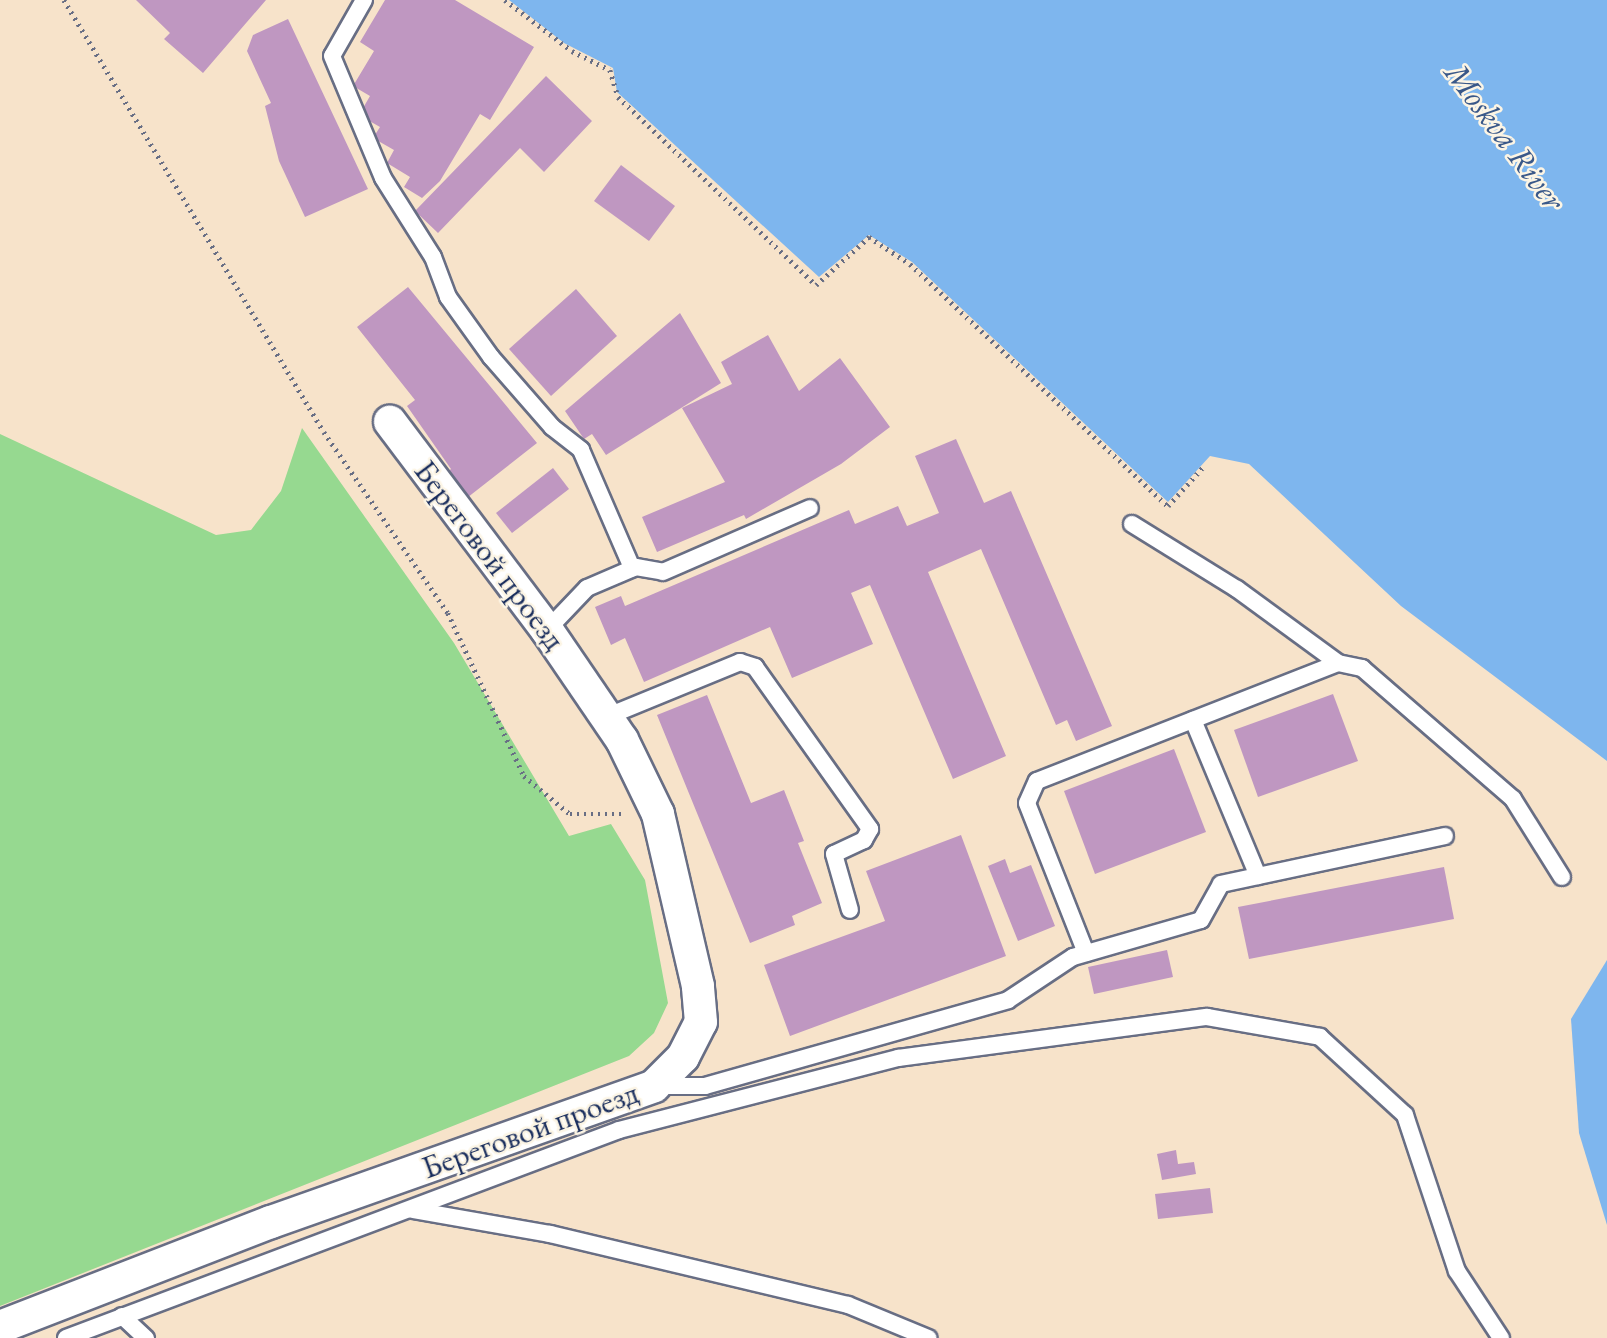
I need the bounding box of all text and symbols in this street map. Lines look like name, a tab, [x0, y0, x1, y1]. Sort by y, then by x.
water label: Moskva River	[1437, 54, 1573, 218]
street label: Береговой проезд	[406, 453, 574, 657]
street label: Береговой проезд	[417, 1073, 643, 1187]

